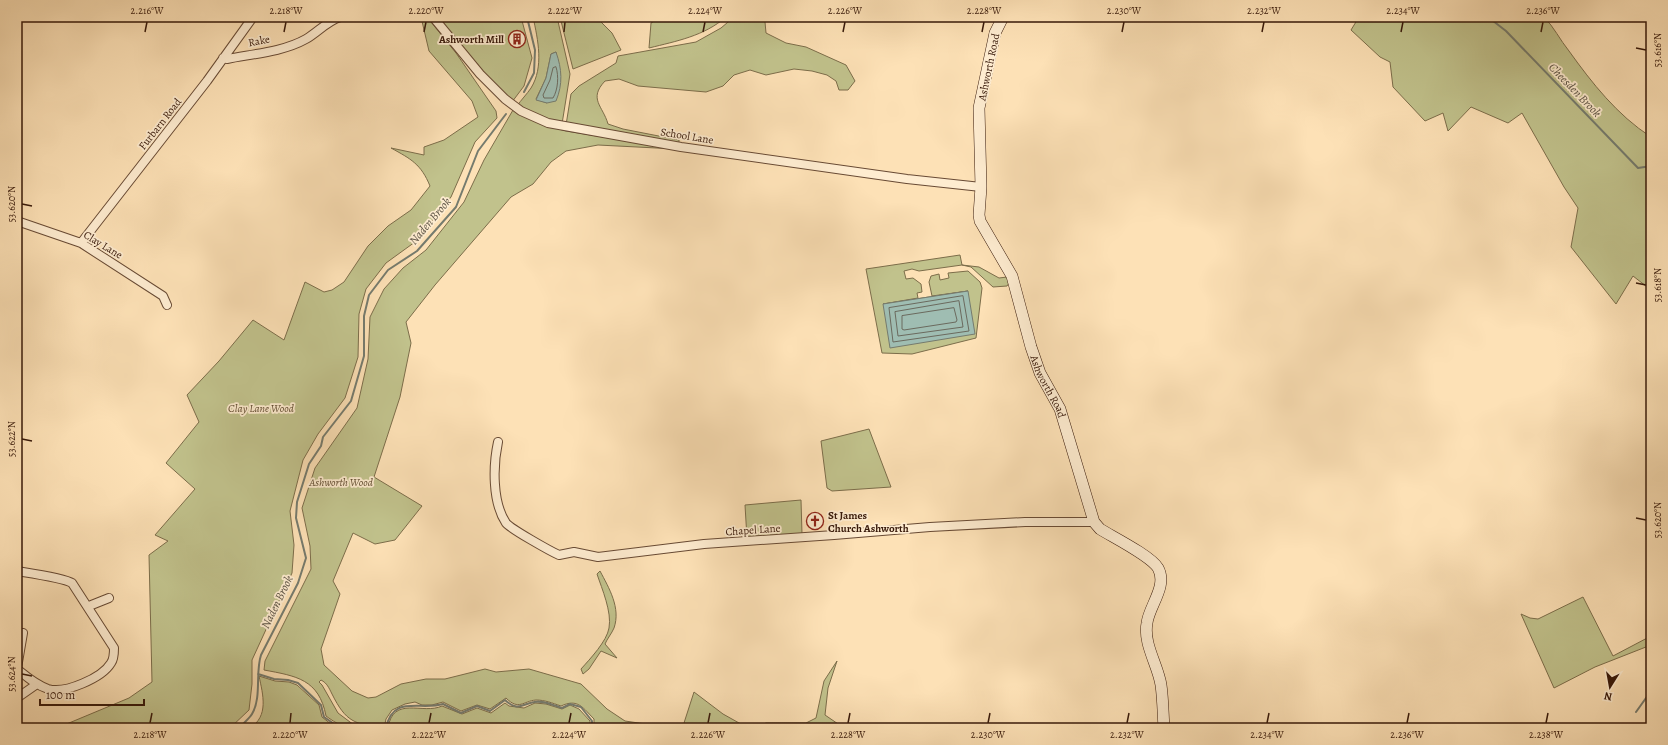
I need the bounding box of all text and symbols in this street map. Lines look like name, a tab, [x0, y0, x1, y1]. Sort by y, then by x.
text: 2.216°W	[131, 4, 164, 17]
text: 2.218°W	[269, 4, 303, 17]
text: 2.220°W	[409, 4, 444, 17]
text: 2.222°W	[548, 4, 583, 17]
text: 2.224°W	[688, 4, 723, 17]
text: 2.226°W	[828, 4, 863, 17]
text: 2.228°W	[967, 4, 1002, 17]
text: 2.230°W	[1107, 4, 1142, 17]
text: 2.232°W	[1247, 4, 1282, 17]
text: 2.234°W	[1386, 4, 1420, 17]
text: 2.236°W	[1526, 4, 1561, 17]
building icon: Ashworth Mill	[507, 29, 527, 49]
street label: Rake	[247, 32, 271, 50]
place label: Ashworth Mill	[438, 32, 504, 47]
street label: Ashworth Road	[974, 32, 1003, 103]
text: 53.616°N	[1651, 33, 1664, 67]
water label: Cheesden Brook	[1545, 59, 1605, 121]
street label: Furbarn Road	[135, 95, 185, 153]
street label: School Lane	[659, 124, 715, 148]
text: 53.620°N	[5, 186, 18, 222]
water label: Naden Brook	[405, 193, 455, 248]
street label: Clay Lane	[81, 227, 125, 263]
text: 53.618°N	[1651, 268, 1664, 302]
street label: Ashworth Road	[1026, 352, 1070, 420]
park label: Clay Lane Wood	[228, 401, 294, 416]
text: 53.622°N	[5, 421, 18, 457]
park label: Ashworth Wood	[308, 475, 373, 490]
text: 53.620°N	[1651, 502, 1664, 538]
place label: St James Church Ashworth	[828, 508, 909, 536]
church icon: St James Church Ashworth	[805, 511, 825, 531]
street label: Chapel Lane	[725, 521, 781, 539]
water label: Naden Brook	[257, 572, 297, 631]
text: 53.624°N	[5, 656, 18, 692]
north arrow	[1590, 667, 1630, 707]
scale bar	[40, 681, 144, 707]
text: 100 m	[46, 687, 75, 703]
text: N	[1603, 688, 1614, 704]
text: 2.218°W	[133, 728, 167, 741]
text: 2.220°W	[273, 728, 308, 741]
text: 2.222°W	[412, 728, 447, 741]
text: 2.224°W	[552, 728, 587, 741]
text: 2.226°W	[691, 728, 726, 741]
text: 2.228°W	[831, 728, 866, 741]
text: 2.230°W	[971, 728, 1006, 741]
text: 2.232°W	[1110, 728, 1145, 741]
text: 2.234°W	[1250, 728, 1284, 741]
text: 2.236°W	[1390, 728, 1425, 741]
text: 2.238°W	[1529, 728, 1564, 741]

